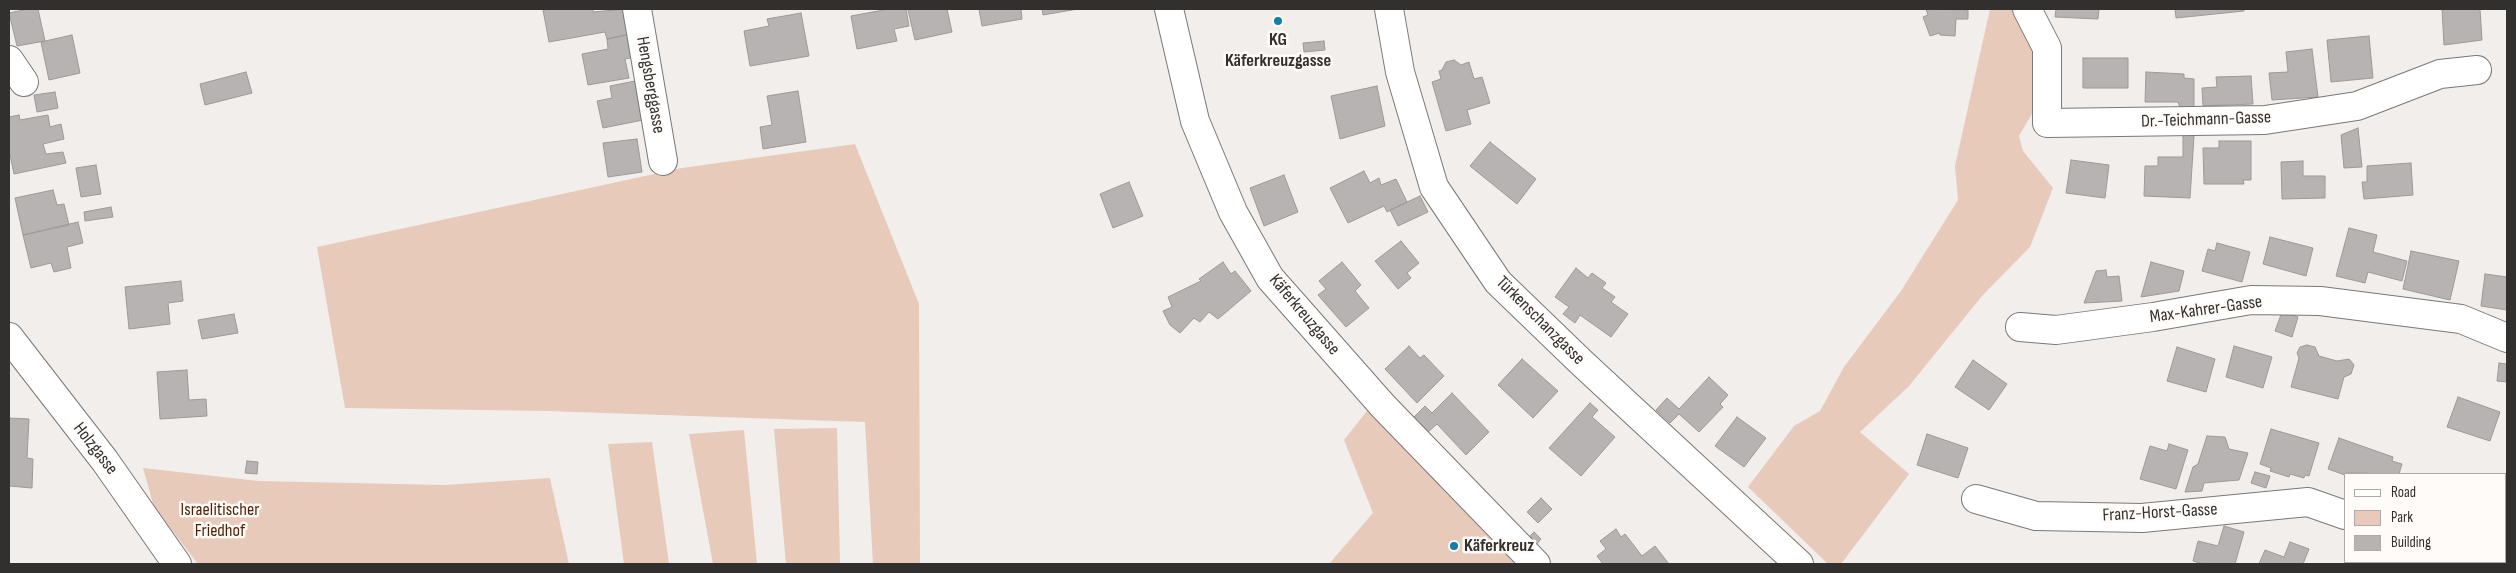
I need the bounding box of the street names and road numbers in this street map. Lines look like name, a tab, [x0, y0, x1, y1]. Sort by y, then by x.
street label: Hengsberggasse	[631, 35, 669, 135]
street label: Dr.-Teichmann-Gasse	[2141, 107, 2271, 133]
street label: Käferkreuzgasse	[1264, 270, 1344, 360]
street label: Türkenschanzgasse	[1491, 272, 1589, 370]
street label: Max-Kahrer-Gasse	[2148, 291, 2264, 329]
street label: Holzgasse	[68, 419, 122, 479]
street label: Franz-Horst-Gasse	[2102, 499, 2218, 527]

